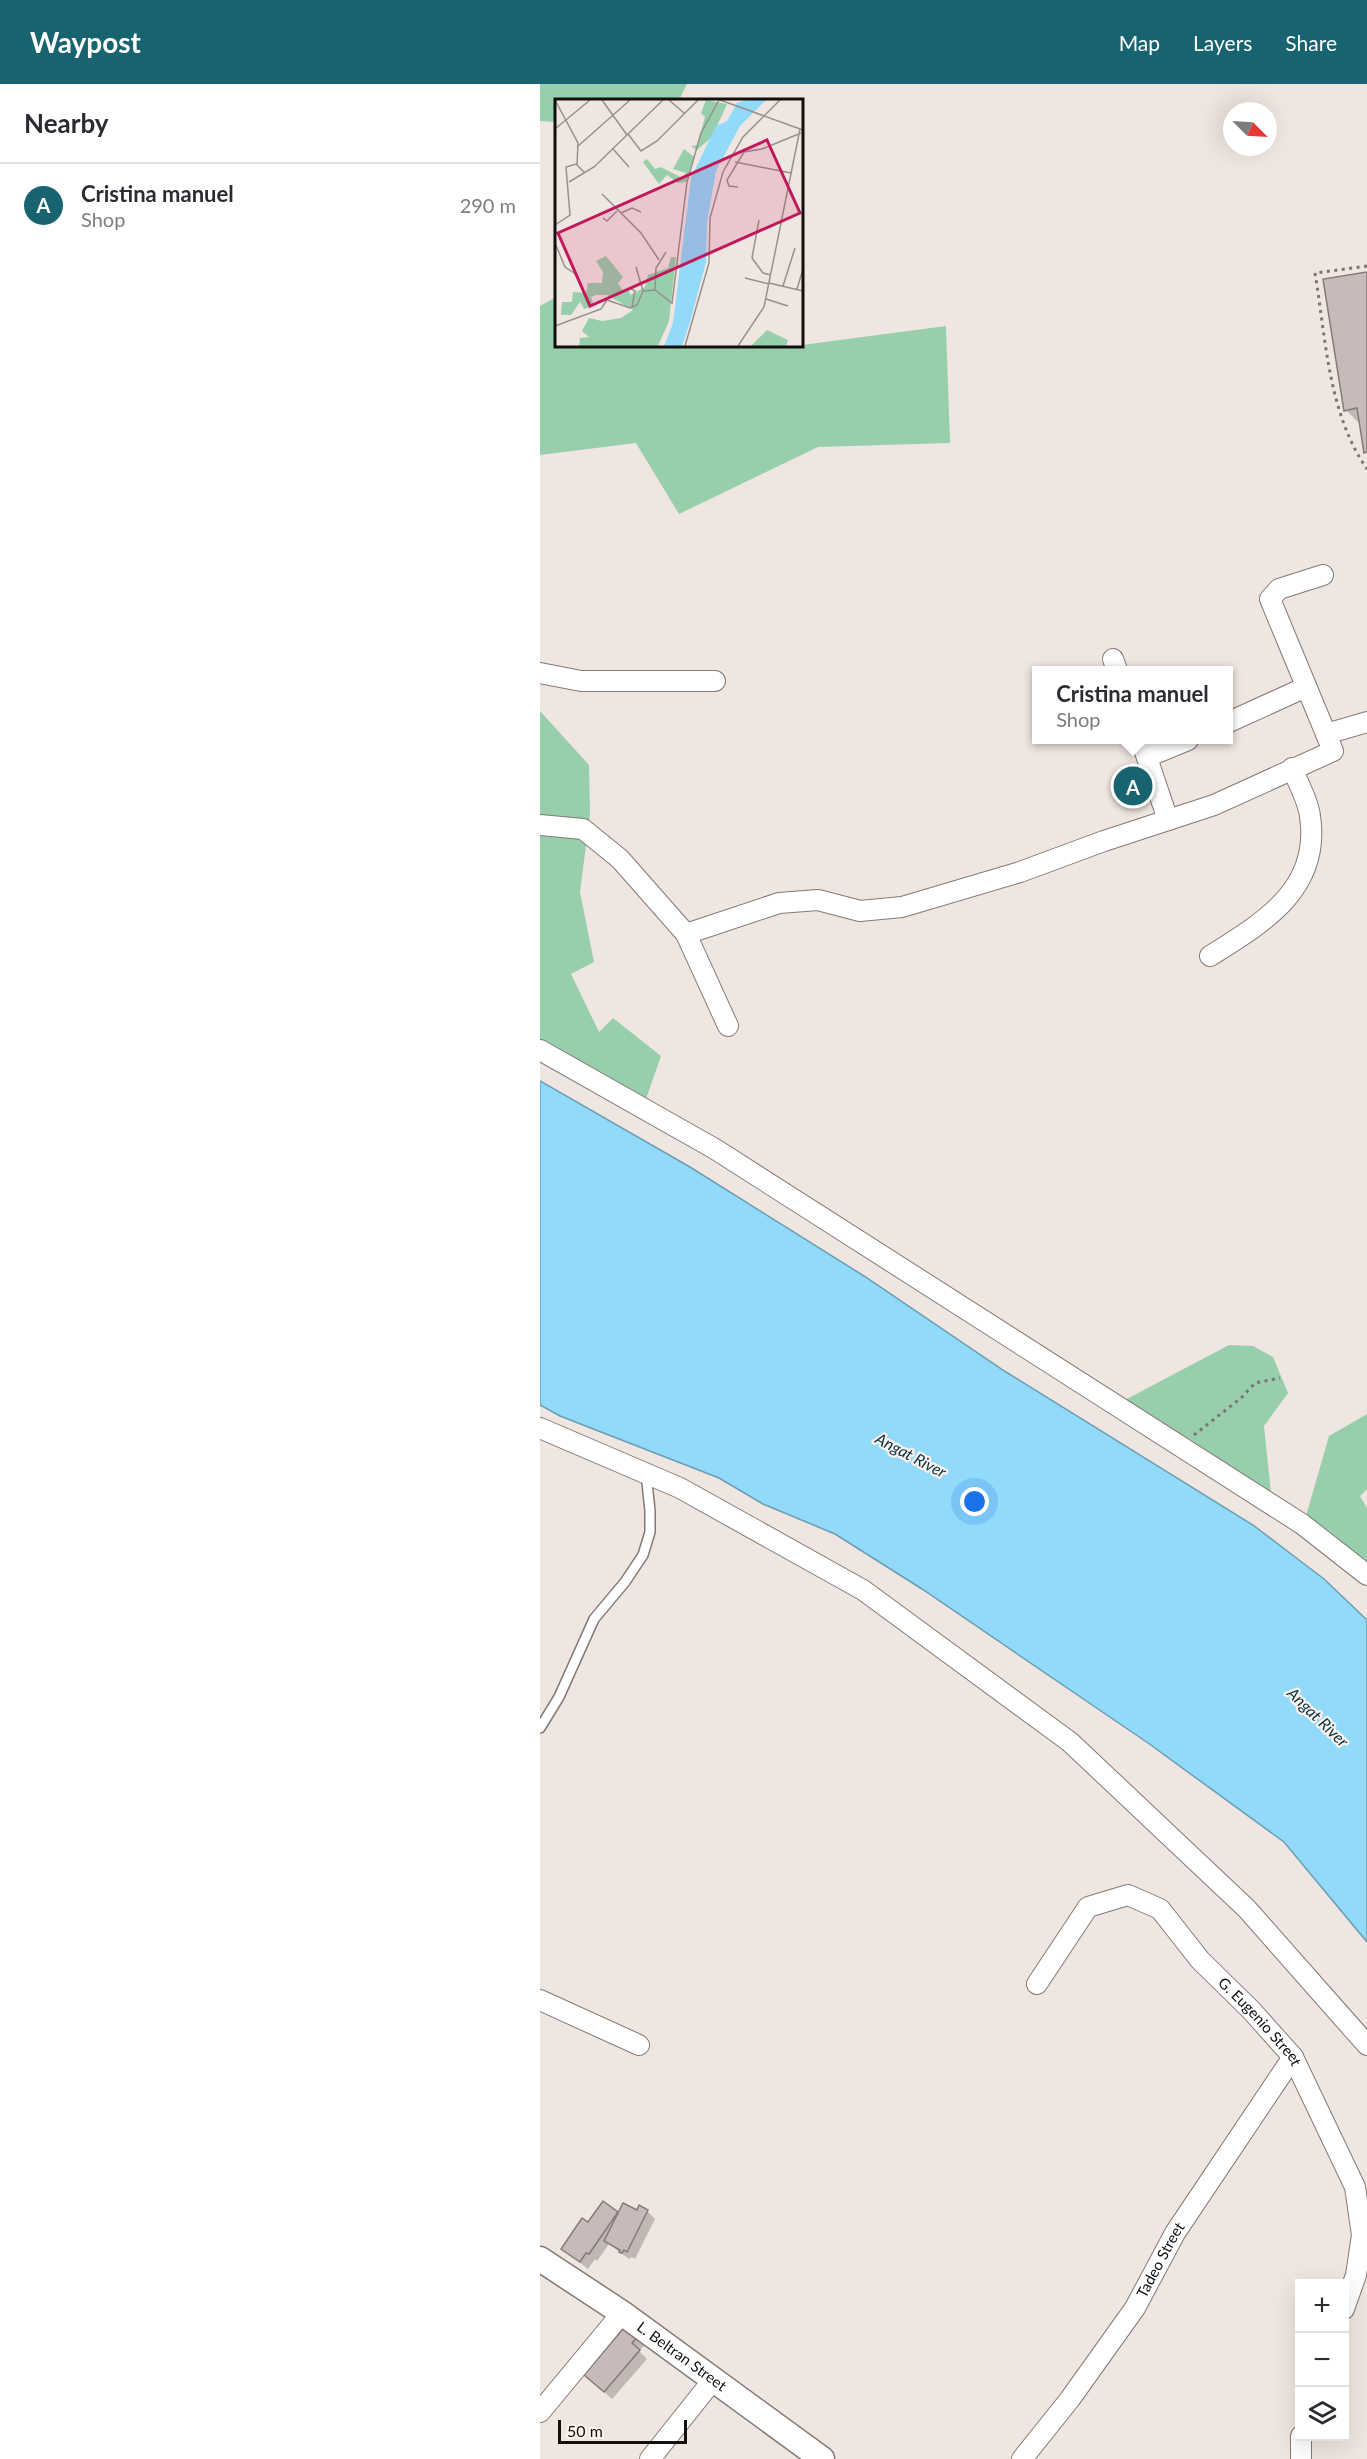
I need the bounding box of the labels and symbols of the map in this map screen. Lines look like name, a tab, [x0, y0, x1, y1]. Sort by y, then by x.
inset map	[555, 99, 802, 346]
north arrow	[1223, 102, 1277, 156]
pin: A	[1114, 764, 1152, 808]
water label: Angat River	[872, 1428, 950, 1481]
your location	[960, 1487, 989, 1516]
water label: Angat River	[1283, 1682, 1353, 1751]
street label: G. Eugenio Street	[1215, 1973, 1306, 2069]
street label: Tadeo Street	[1132, 2218, 1188, 2300]
street label: L. Beltran Street	[634, 2317, 731, 2395]
scale bar	[558, 2417, 687, 2444]

